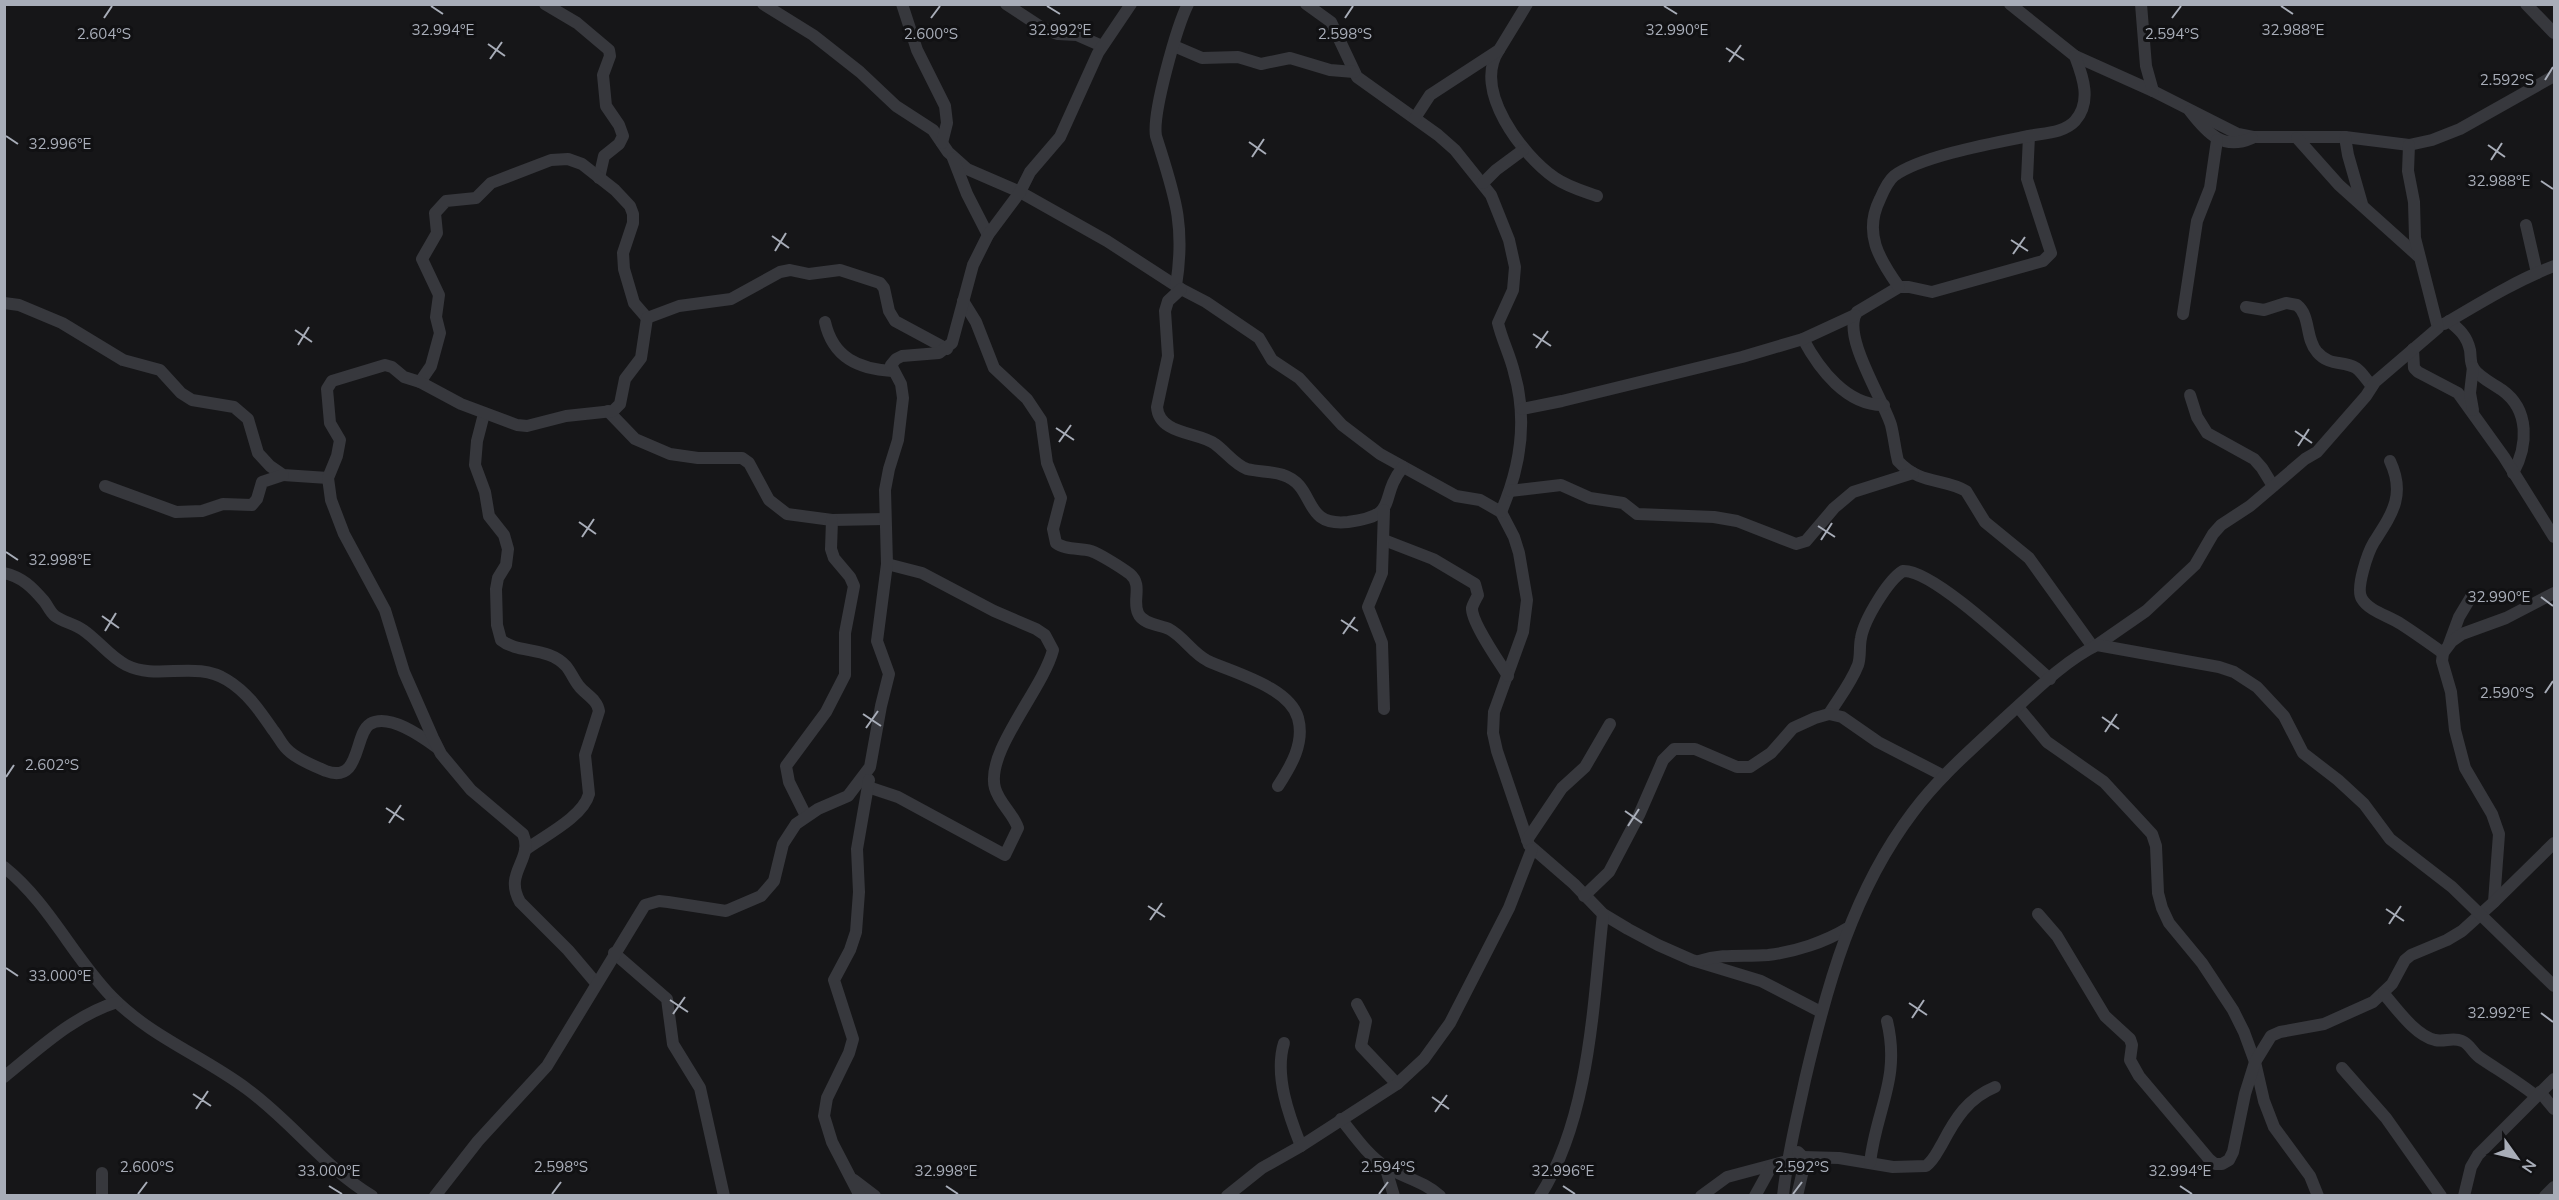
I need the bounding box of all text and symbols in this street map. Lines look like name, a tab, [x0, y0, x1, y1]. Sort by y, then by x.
text: 32.994°E	[412, 20, 475, 39]
text: 32.992°E	[1029, 20, 1092, 39]
text: 32.990°E	[1646, 20, 1709, 39]
text: 32.988°E	[2262, 20, 2325, 39]
text: 2.604°S	[77, 24, 131, 43]
text: 2.600°S	[904, 24, 958, 43]
text: 2.598°S	[1318, 24, 1372, 43]
text: 2.594°S	[2145, 24, 2199, 43]
text: 2.592°S	[2480, 70, 2534, 89]
text: 32.996°E	[29, 134, 92, 153]
text: 32.988°E	[2468, 171, 2531, 190]
text: 32.998°E	[29, 550, 92, 569]
text: 32.990°E	[2468, 587, 2531, 606]
text: 2.590°S	[2480, 683, 2534, 702]
text: 2.602°S	[25, 755, 79, 774]
text: 33.000°E	[29, 966, 92, 985]
text: 32.992°E	[2468, 1003, 2531, 1022]
north arrow	[2487, 1128, 2547, 1188]
text: N	[2518, 1156, 2541, 1177]
text: 2.600°S	[120, 1157, 174, 1176]
text: 2.598°S	[534, 1157, 588, 1176]
text: 2.594°S	[1361, 1157, 1415, 1176]
text: 2.592°S	[1775, 1157, 1829, 1176]
text: 33.000°E	[298, 1161, 361, 1180]
text: 32.998°E	[915, 1161, 978, 1180]
text: 32.996°E	[1532, 1161, 1595, 1180]
text: 32.994°E	[2149, 1161, 2212, 1180]

